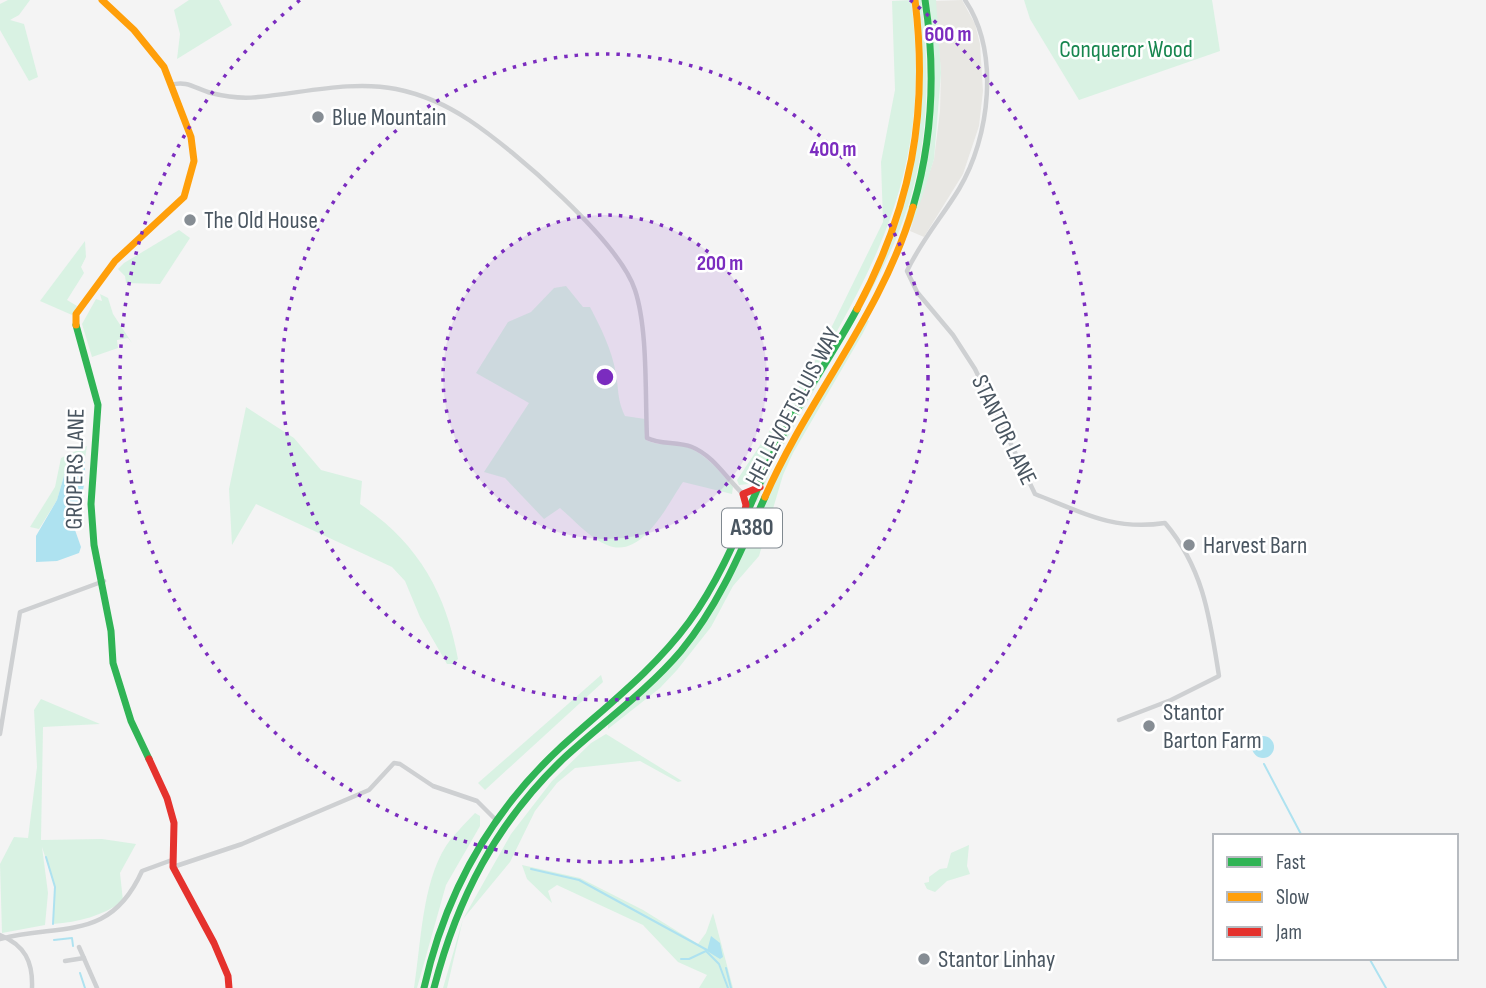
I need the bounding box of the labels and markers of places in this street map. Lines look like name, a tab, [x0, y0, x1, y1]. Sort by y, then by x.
place label: Blue Mountain	[332, 103, 447, 132]
marker: Blue Mountain	[310, 109, 326, 125]
place label: The Old House	[204, 206, 318, 235]
marker: The Old House	[182, 212, 198, 228]
centre of rings	[593, 365, 617, 389]
place label: Harvest Barn	[1203, 531, 1307, 560]
marker: Harvest Barn	[1181, 537, 1197, 553]
place label: Stantor Barton Farm	[1163, 698, 1262, 755]
marker: Stantor Barton Farm	[1141, 718, 1157, 734]
place label: Stantor Linhay	[938, 945, 1055, 974]
marker: Stantor Linhay	[916, 951, 932, 967]

